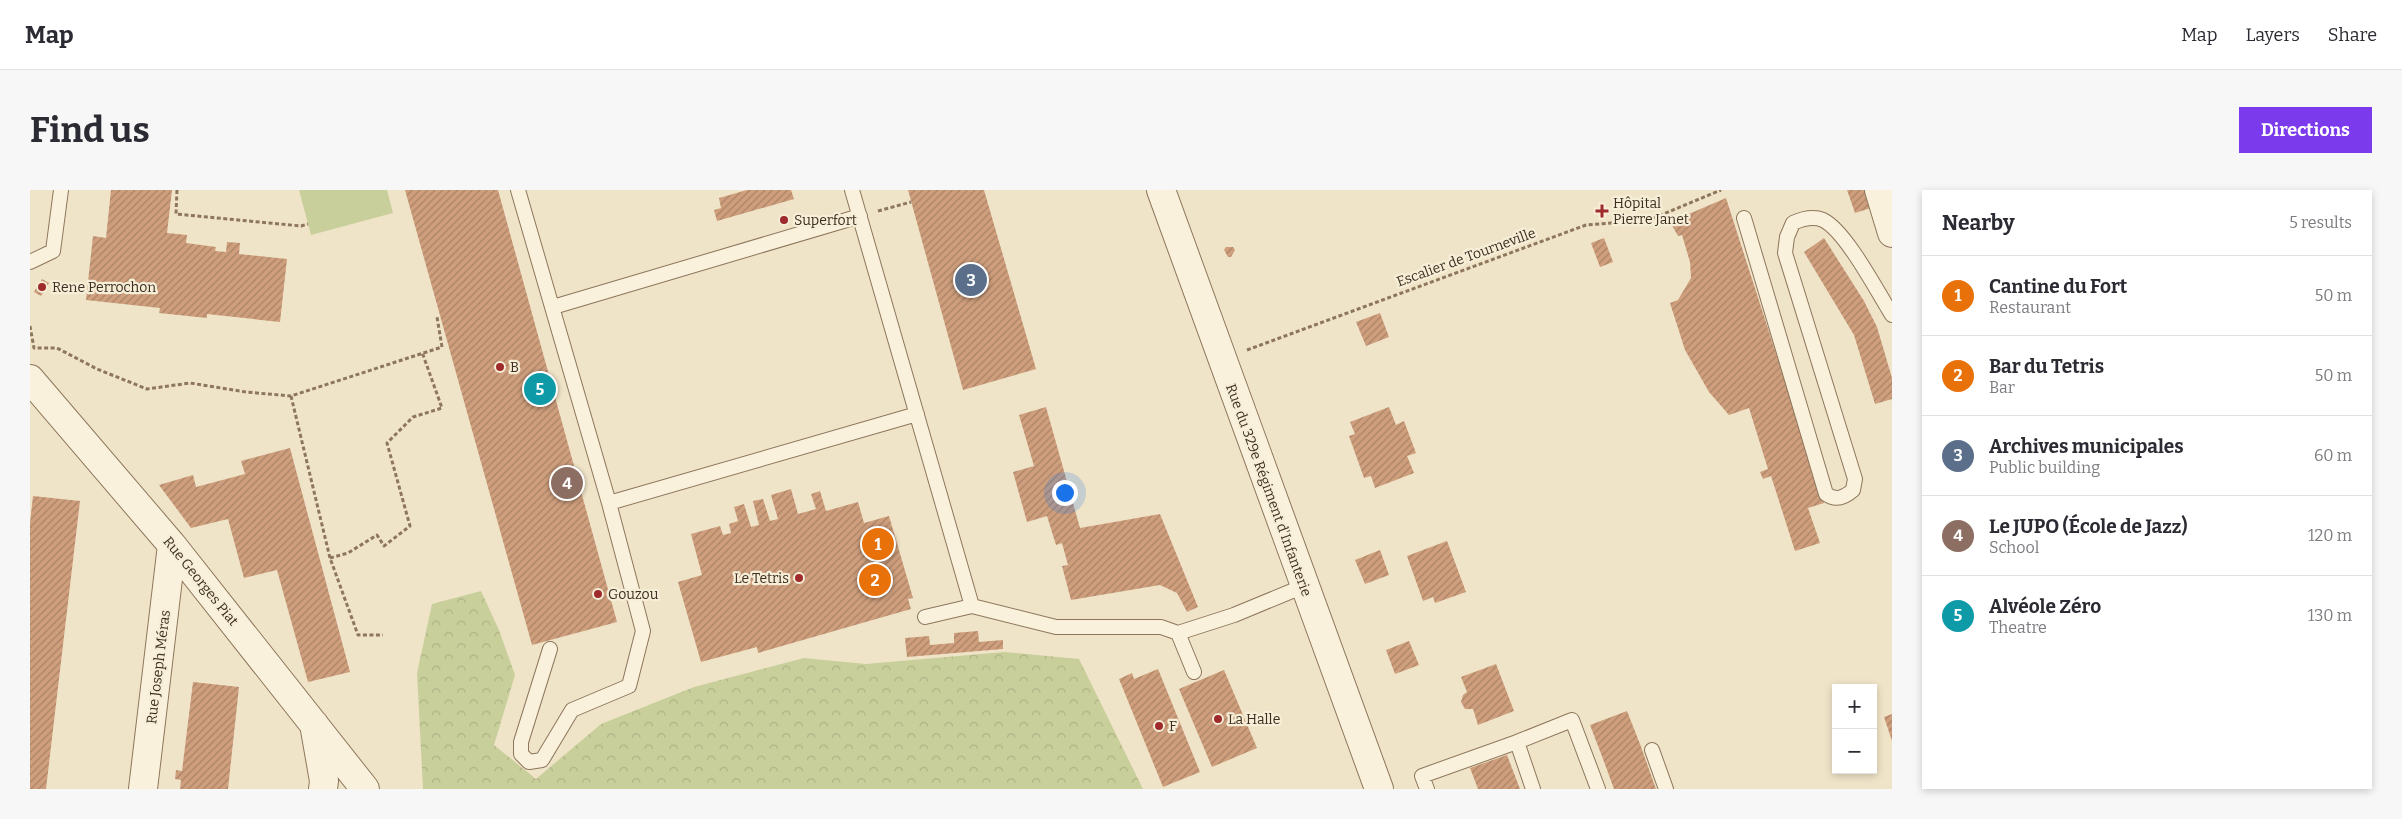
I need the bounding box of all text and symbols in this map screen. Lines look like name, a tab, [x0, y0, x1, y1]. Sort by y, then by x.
text: Map	[25, 21, 74, 49]
text: Map	[2181, 24, 2217, 46]
text: Layers	[2245, 24, 2300, 46]
text: Share	[2328, 24, 2377, 46]
button: Directions	[2239, 107, 2372, 153]
text: Find us	[30, 109, 150, 151]
place label: Hôpital Pierre Janet	[1613, 195, 1689, 228]
marker: Hôpital Pierre Janet	[1595, 204, 1609, 218]
text: Nearby	[1942, 210, 2015, 236]
place label: Superfort	[794, 212, 857, 229]
text: 5 results	[2289, 213, 2352, 232]
marker: Superfort	[778, 214, 790, 226]
street label: Escalier de Tourneville	[1394, 224, 1538, 291]
pin: 3	[955, 261, 987, 299]
text: Cantine du Fort	[1989, 275, 2127, 298]
place label: Rene Perrochon	[52, 279, 156, 296]
marker: Rene Perrochon	[36, 281, 48, 293]
text: 1	[1955, 286, 1961, 305]
text: 50 m	[2315, 286, 2352, 305]
text: Restaurant	[1989, 298, 2071, 317]
text: Bar du Tetris	[1989, 355, 2104, 378]
place label: B	[510, 359, 519, 376]
marker: B	[494, 361, 506, 373]
text: 2	[1953, 366, 1963, 385]
text: 50 m	[2315, 366, 2352, 385]
pin: 5	[524, 370, 556, 408]
text: Bar	[1989, 378, 2015, 397]
street label: Rue du 329e Régiment d'Infanterie	[1222, 382, 1315, 599]
text: Archives municipales	[1989, 435, 2184, 458]
text: 3	[1953, 446, 1963, 465]
text: 60 m	[2314, 446, 2352, 465]
text: Public building	[1989, 458, 2100, 477]
pin: 4	[551, 464, 583, 502]
your location	[1052, 480, 1078, 506]
text: Le JUPO (École de Jazz)	[1989, 515, 2187, 538]
pin: 1	[862, 525, 894, 563]
text: 4	[1953, 526, 1963, 545]
text: 120 m	[2308, 526, 2352, 545]
street label: Rue Georges Piat	[159, 533, 242, 629]
text: School	[1989, 538, 2039, 557]
pin: 2	[859, 561, 891, 599]
place label: Le Tetris	[734, 570, 789, 587]
marker: Le Tetris	[793, 572, 805, 584]
place label: Gouzou	[608, 586, 659, 603]
marker: Gouzou	[592, 588, 604, 600]
text: Alvéole Zéro	[1989, 595, 2101, 618]
text: 5	[1954, 606, 1962, 625]
text: 130 m	[2308, 606, 2352, 625]
street label: Rue Joseph Méras	[143, 609, 174, 725]
text: Theatre	[1989, 618, 2047, 637]
map controls	[1832, 684, 1877, 774]
button: +	[1832, 684, 1877, 729]
place label: La Halle	[1228, 711, 1280, 728]
marker: La Halle	[1212, 713, 1224, 725]
place label: F	[1169, 718, 1177, 735]
marker: F	[1153, 720, 1165, 732]
button: −	[1832, 729, 1877, 774]

